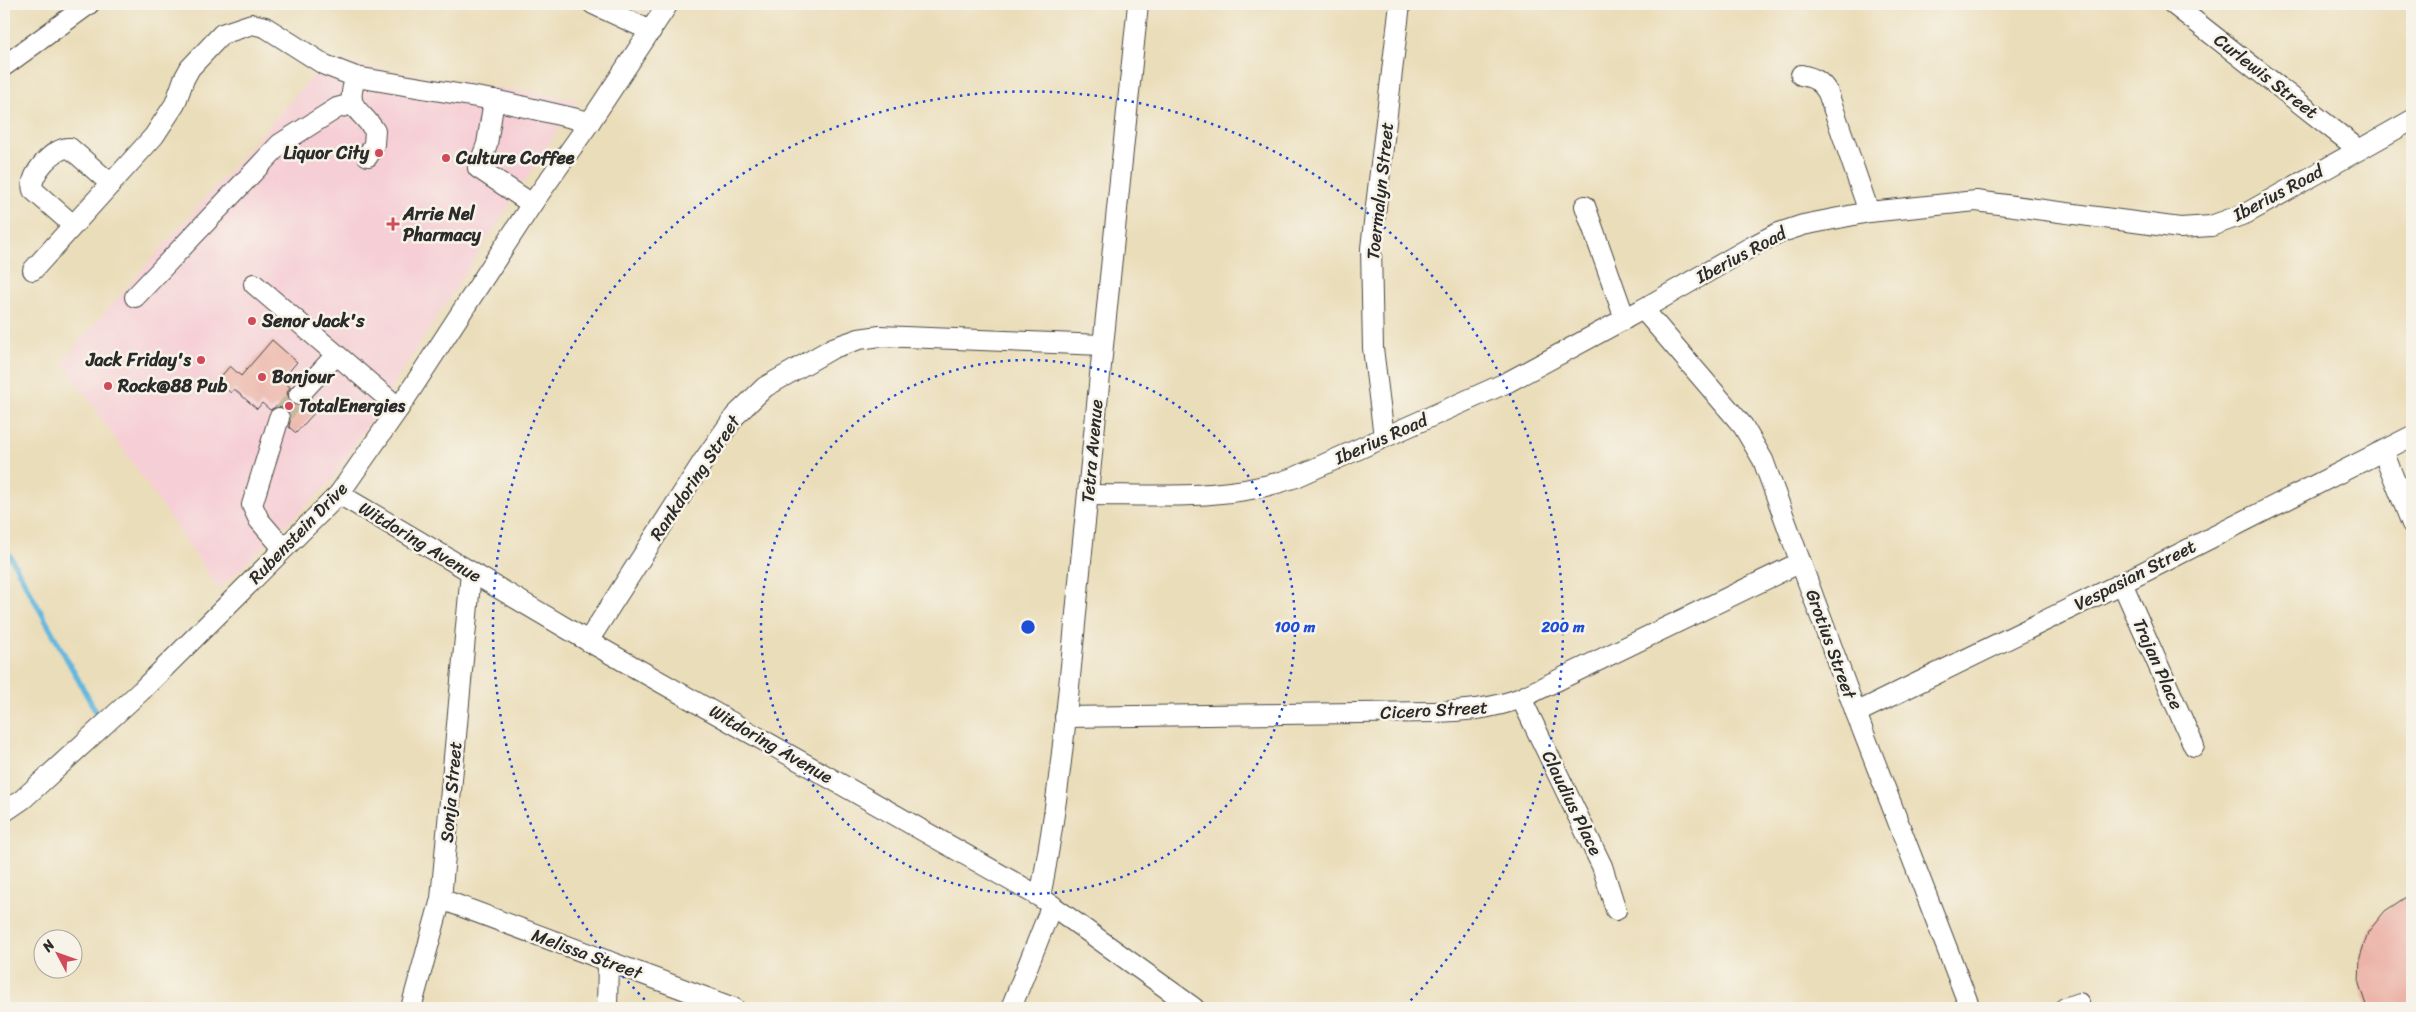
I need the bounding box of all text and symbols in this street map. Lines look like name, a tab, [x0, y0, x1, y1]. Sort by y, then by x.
street label: Curlewis Street	[2207, 25, 2326, 127]
street label: Toermalyn Street	[1357, 120, 1403, 261]
place label: Liquor City	[284, 137, 370, 169]
place label: Culture Coffee	[455, 142, 575, 174]
marker: Liquor City	[373, 147, 385, 159]
marker: Culture Coffee	[440, 152, 452, 164]
street label: Iberius Road	[2226, 155, 2331, 231]
place label: Arrie Nel Pharmacy	[402, 198, 482, 251]
street label: Iberius Road	[1689, 217, 1794, 293]
marker: Arrie Nel Pharmacy	[387, 218, 399, 230]
place label: Senor Jack's	[261, 305, 365, 337]
marker: Senor Jack's	[246, 315, 258, 327]
place label: Jack Friday's	[85, 344, 192, 376]
marker: Jack Friday's	[195, 354, 207, 366]
place label: Bonjour	[272, 361, 336, 393]
place label: Rock@88 Pub	[117, 370, 227, 402]
marker: Bonjour	[256, 371, 268, 383]
marker: Rock@88 Pub	[102, 380, 114, 392]
place label: TotalEnergies	[299, 390, 406, 422]
street label: Tetra Avenue	[1072, 398, 1112, 504]
marker: TotalEnergies	[283, 400, 295, 412]
street label: Iberius Road	[1328, 404, 1434, 474]
street label: Rankdoring Street	[641, 408, 749, 547]
street label: Rubenstein Drive	[240, 474, 356, 592]
street label: Witdoring Avenue	[352, 493, 488, 592]
street label: Vespasian Street	[2068, 530, 2202, 620]
street label: Grotius Street	[1796, 585, 1866, 704]
street label: Trajan Place	[2124, 613, 2192, 715]
text: 100 m	[1275, 614, 1316, 640]
text: 200 m	[1540, 614, 1585, 640]
centre of rings	[1019, 618, 1037, 636]
street label: Cicero Street	[1379, 691, 1489, 729]
street label: Witdoring Avenue	[703, 695, 839, 793]
street label: Sonja Street	[431, 740, 471, 844]
street label: Claudius Place	[1533, 745, 1611, 862]
street label: Melissa Street	[527, 919, 648, 989]
north arrow	[32, 930, 82, 980]
text: N	[35, 934, 61, 958]

